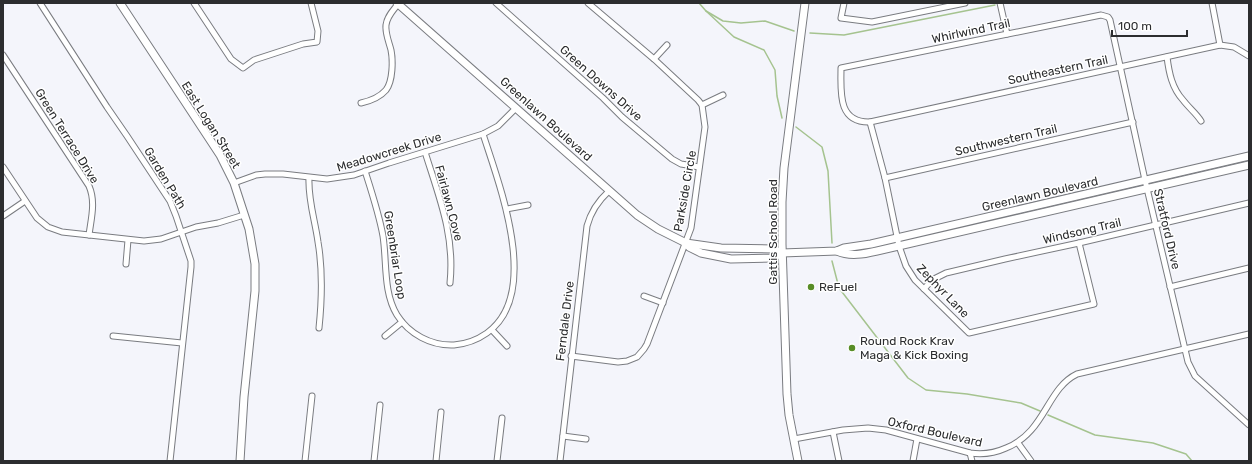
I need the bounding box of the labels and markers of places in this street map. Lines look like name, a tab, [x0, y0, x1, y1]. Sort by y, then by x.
place label: ReFuel	[819, 280, 857, 294]
marker: ReFuel	[806, 282, 816, 292]
place label: Round Rock Krav Maga & Kick Boxing	[860, 334, 968, 362]
marker: Round Rock Krav Maga & Kick Boxing	[847, 343, 857, 353]

